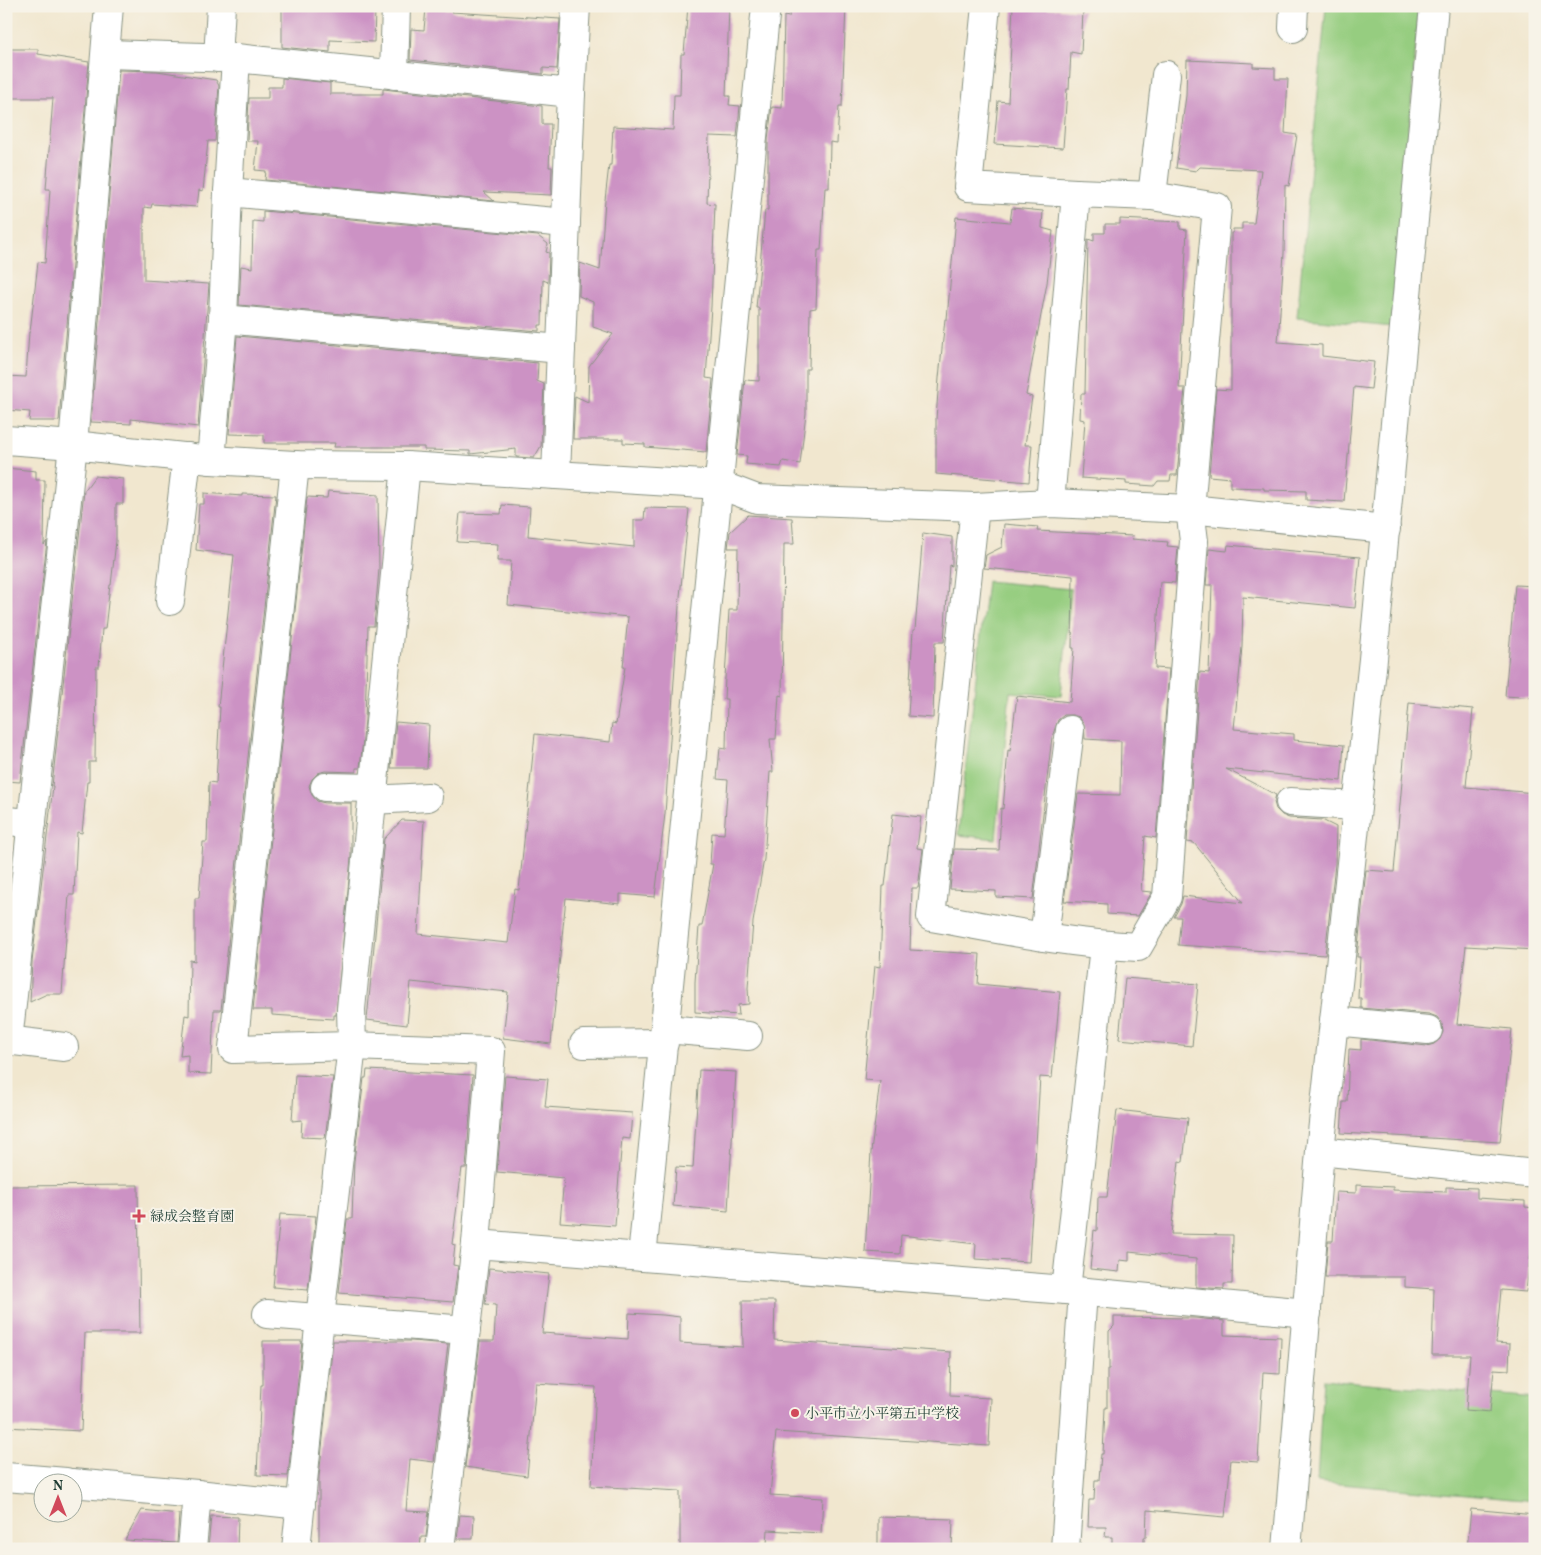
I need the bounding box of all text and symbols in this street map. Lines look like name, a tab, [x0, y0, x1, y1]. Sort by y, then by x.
place label: 緑成会整育園	[150, 1208, 234, 1227]
marker: 緑成会整育園	[132, 1209, 146, 1223]
place label: 小平市立小平第五中学校	[805, 1405, 959, 1424]
marker: 小平市立小平第五中学校	[789, 1407, 801, 1419]
north arrow	[32, 1472, 82, 1522]
text: N	[53, 1477, 63, 1496]

